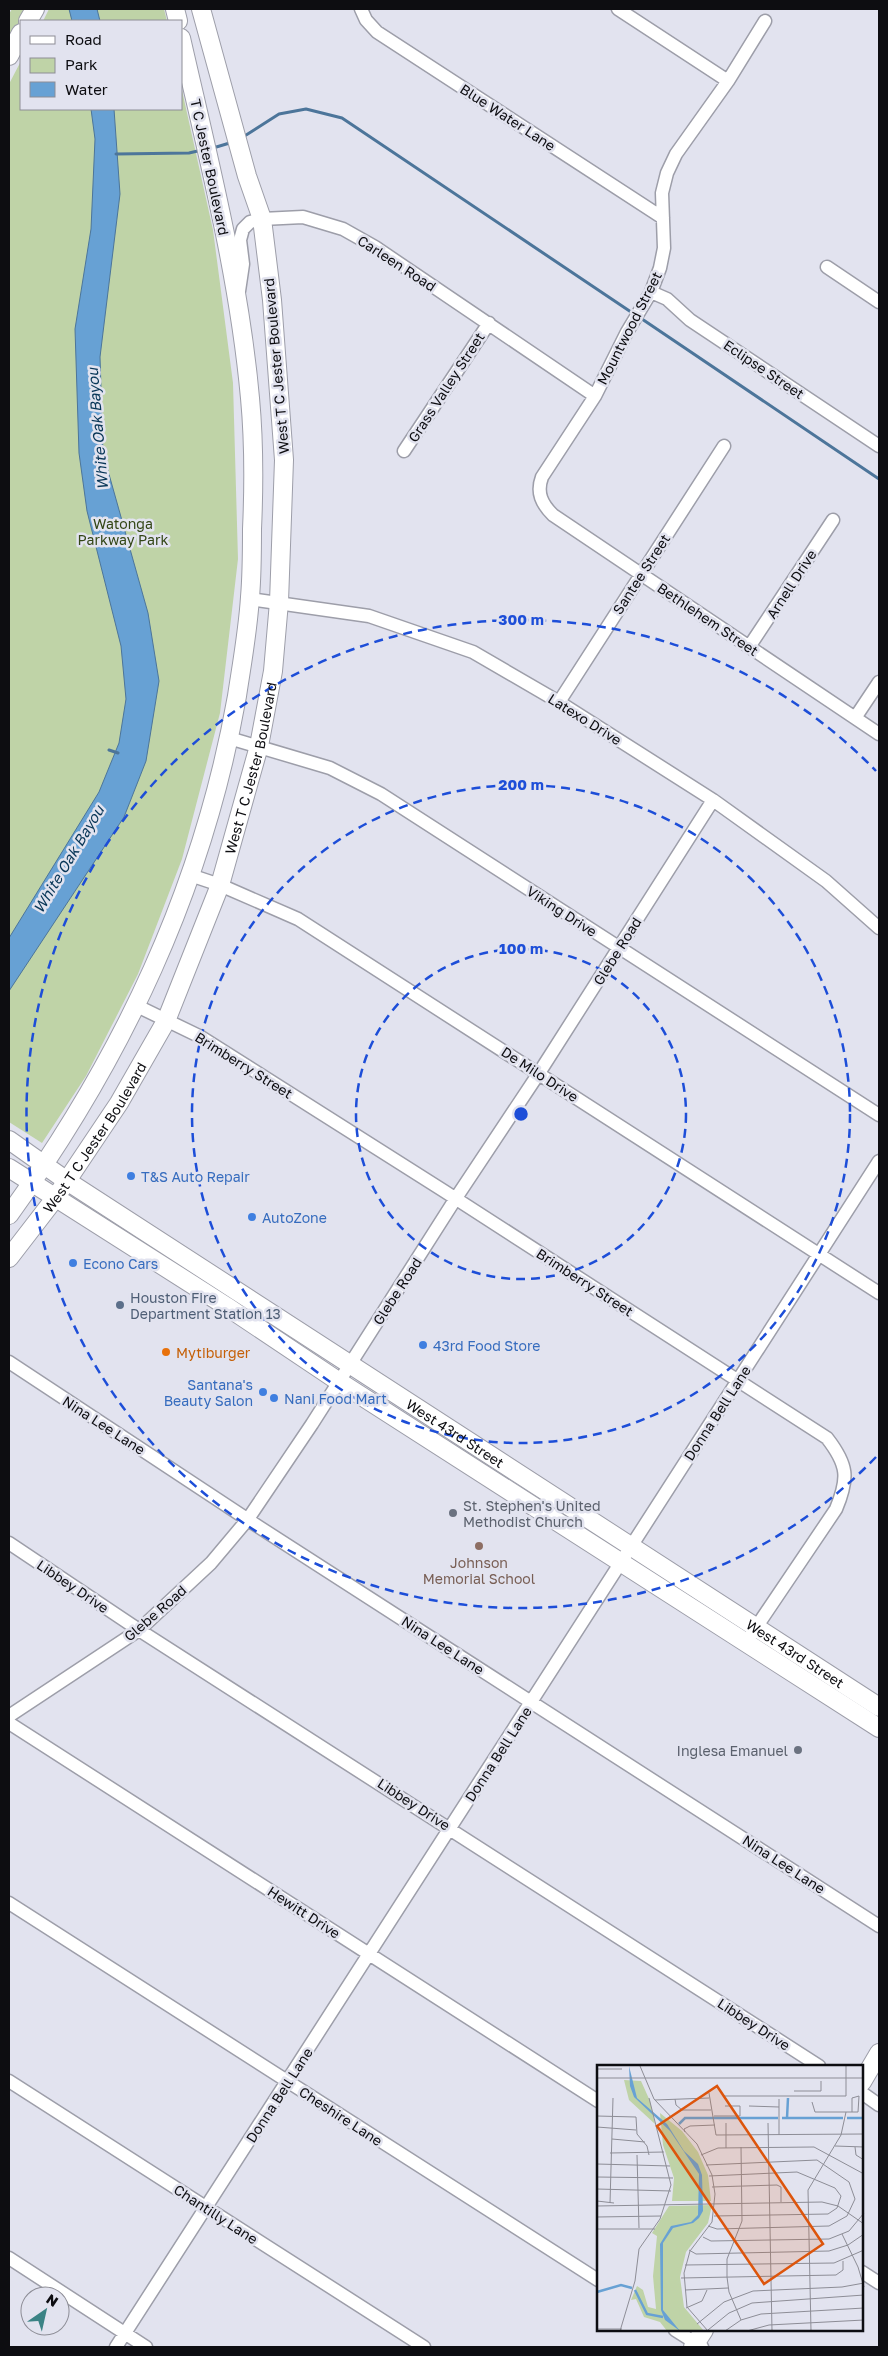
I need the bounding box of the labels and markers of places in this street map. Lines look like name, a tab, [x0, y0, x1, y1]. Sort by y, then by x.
centre of rings	[512, 1105, 530, 1123]
place label: T&S Auto Repair	[141, 1168, 250, 1185]
marker: T&S Auto Repair	[125, 1170, 137, 1182]
place label: AutoZone	[262, 1209, 327, 1226]
marker: AutoZone	[246, 1211, 258, 1223]
place label: Econo Cars	[83, 1255, 158, 1272]
marker: Econo Cars	[67, 1257, 79, 1269]
place label: Houston Fire Department Station 13	[130, 1289, 281, 1322]
marker: Houston Fire Department Station 13	[114, 1299, 126, 1311]
place label: 43rd Food Store	[433, 1337, 540, 1354]
marker: 43rd Food Store	[417, 1339, 429, 1351]
place label: Mytiburger	[176, 1344, 251, 1361]
marker: Mytiburger	[160, 1346, 172, 1358]
place label: Santana's Beauty Salon	[164, 1376, 253, 1409]
marker: Santana's Beauty Salon	[257, 1386, 269, 1398]
place label: Nani Food Mart	[284, 1390, 387, 1407]
marker: Nani Food Mart	[268, 1392, 280, 1404]
place label: St. Stephen's United Methodist Church	[463, 1497, 601, 1530]
marker: St. Stephen's United Methodist Church	[447, 1507, 459, 1519]
marker: Johnson Memorial School	[473, 1540, 485, 1552]
place label: Johnson Memorial School	[423, 1554, 535, 1587]
place label: Inglesa Emanuel	[677, 1742, 788, 1759]
marker: Inglesa Emanuel	[792, 1744, 804, 1756]

